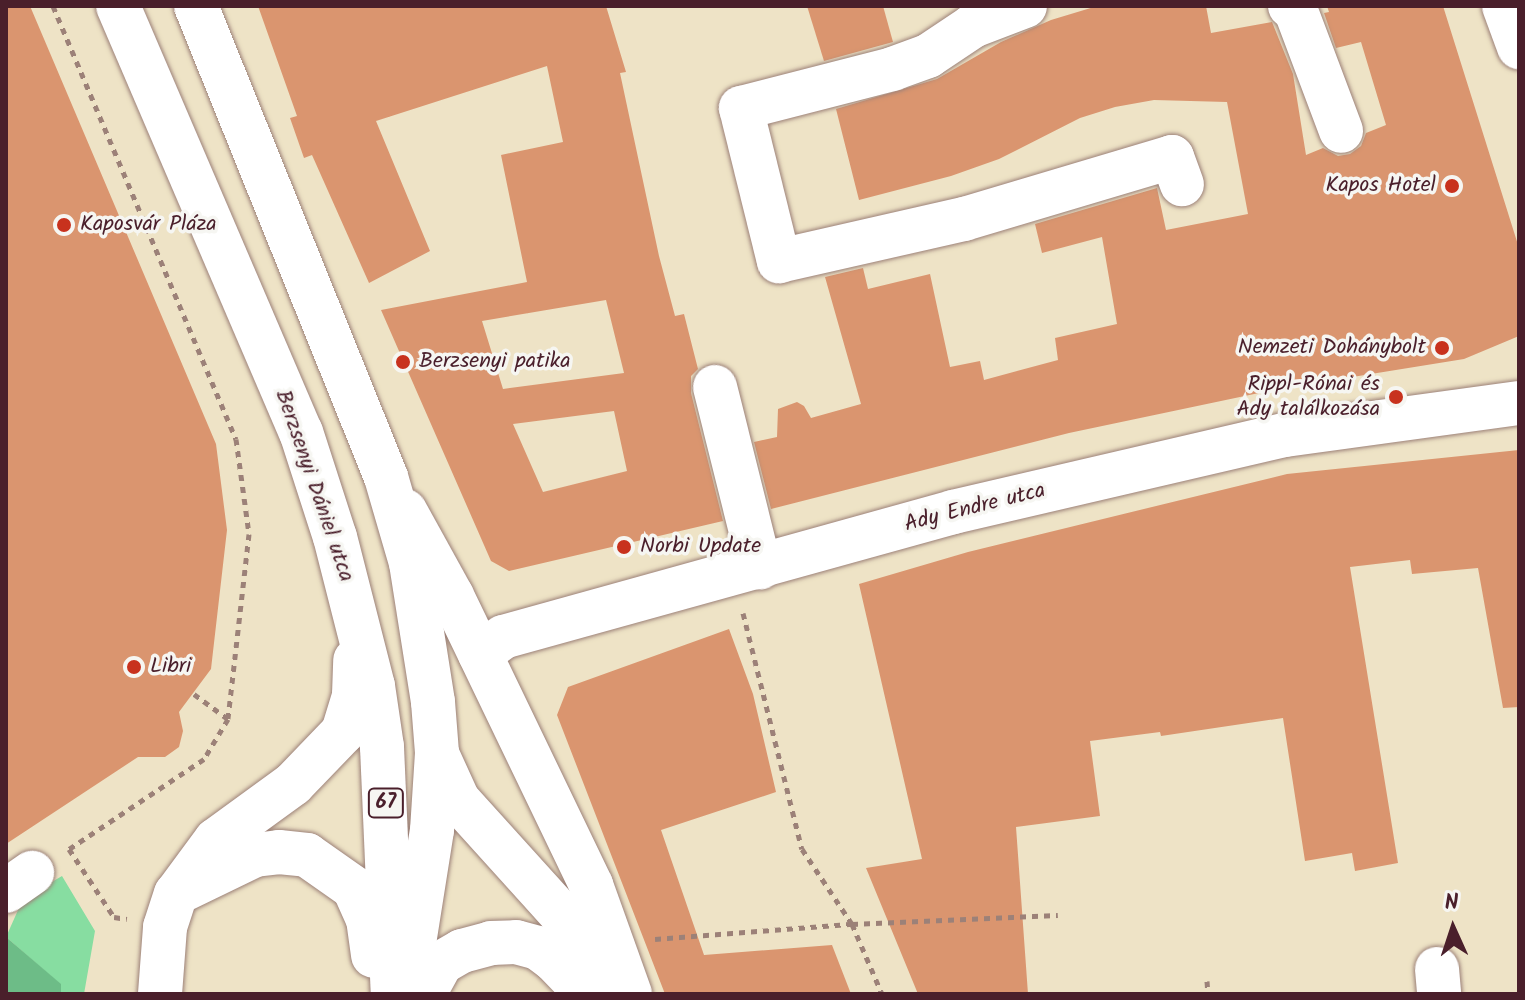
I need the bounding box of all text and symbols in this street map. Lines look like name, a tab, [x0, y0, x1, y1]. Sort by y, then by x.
place label: Kapos Hotel	[1325, 173, 1436, 199]
marker: Kapos Hotel	[1443, 177, 1461, 195]
place label: Kaposvár Pláza	[80, 212, 217, 238]
marker: Kaposvár Pláza	[55, 216, 73, 234]
place label: Nemzeti Dohánybolt	[1238, 335, 1426, 361]
marker: Nemzeti Dohánybolt	[1433, 339, 1451, 357]
place label: Berzsenyi patika	[419, 349, 570, 375]
marker: Berzsenyi patika	[394, 353, 412, 371]
place label: Rippl-Rónai és Ady találkozása	[1236, 371, 1380, 422]
street label: Berzsenyi Dániel utca	[269, 387, 359, 585]
marker: Rippl-Rónai és Ady találkozása	[1387, 388, 1405, 406]
street label: Ady Endre utca	[902, 478, 1048, 538]
place label: Norbi Update	[640, 534, 761, 560]
marker: Norbi Update	[615, 538, 633, 556]
place label: Libri	[150, 654, 191, 680]
marker: Libri	[125, 658, 143, 676]
road number: 67	[366, 787, 406, 819]
text: N	[1444, 886, 1460, 921]
north arrow	[1413, 888, 1493, 968]

